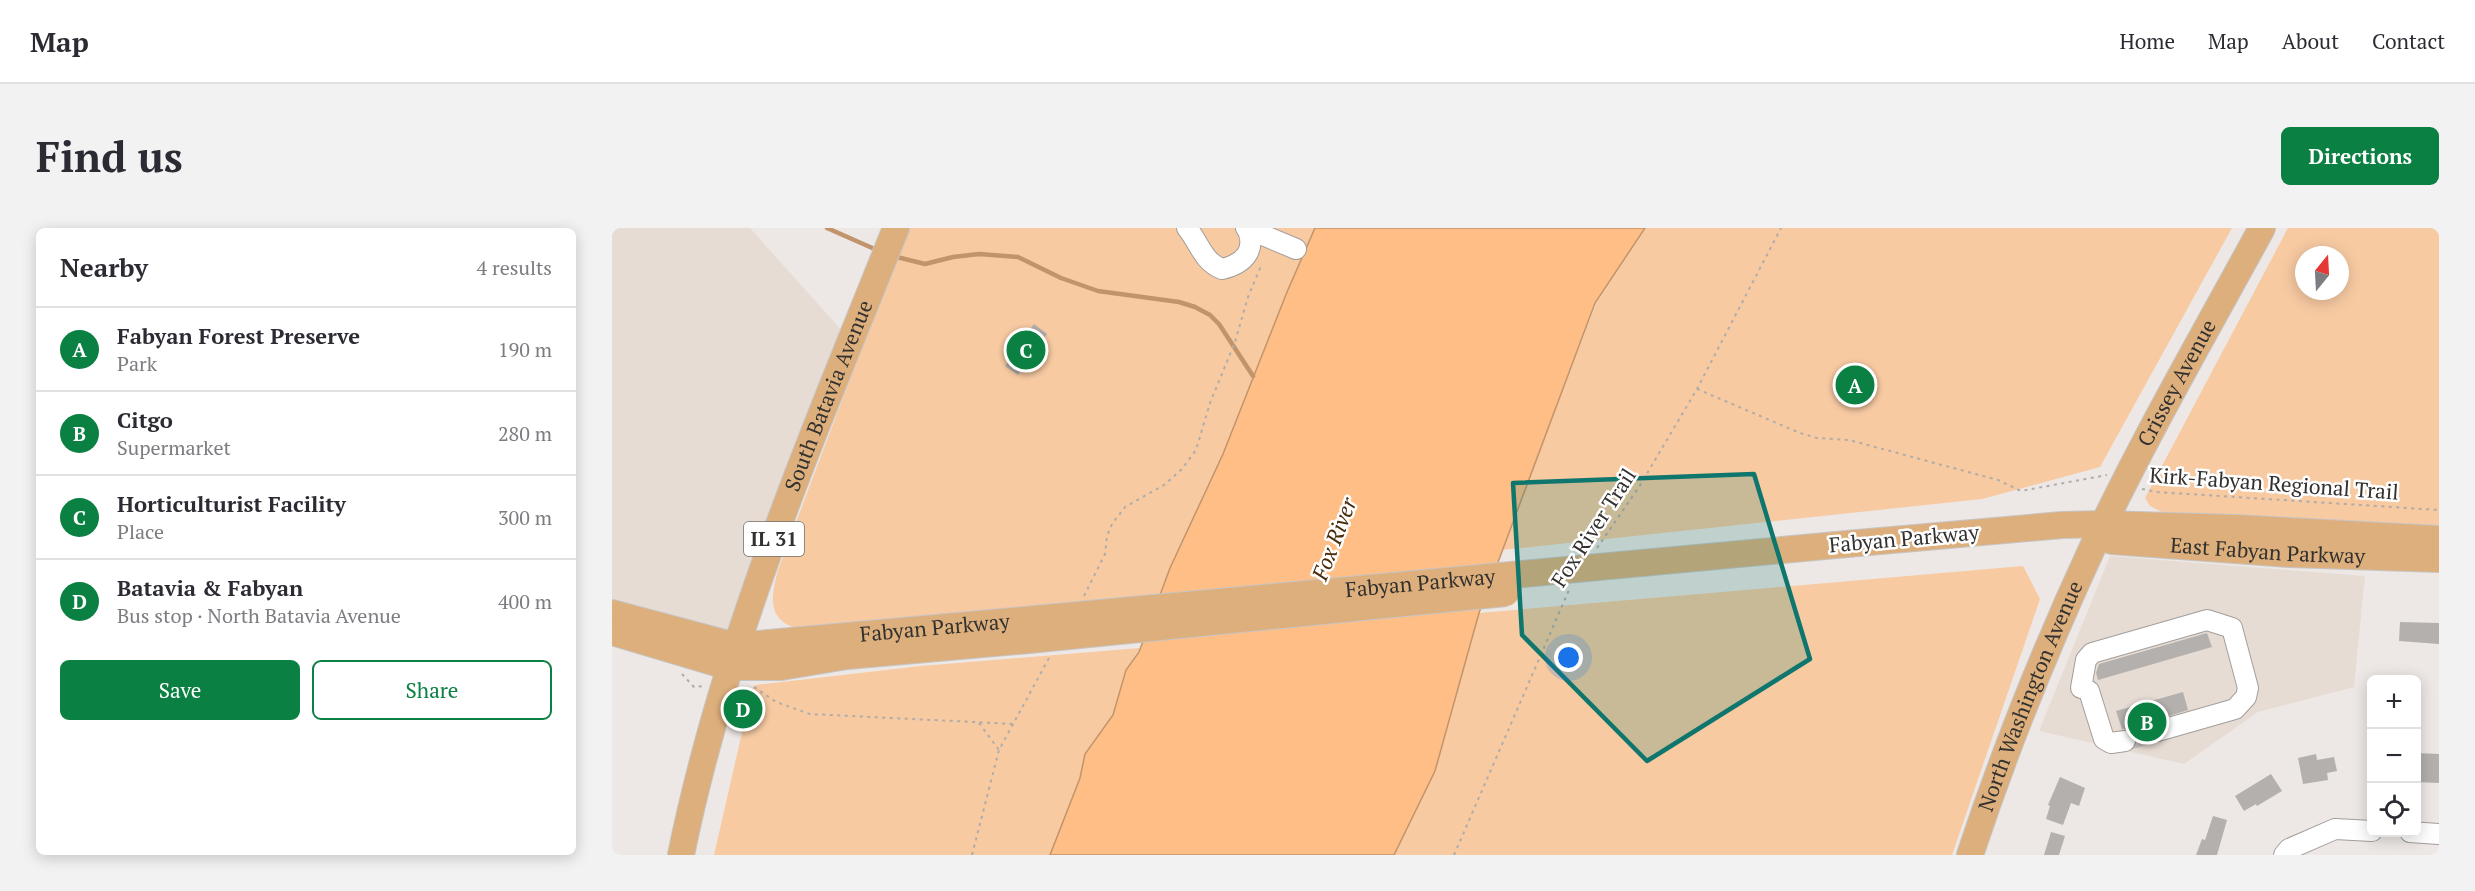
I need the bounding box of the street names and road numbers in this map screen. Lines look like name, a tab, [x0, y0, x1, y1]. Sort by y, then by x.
street label: South Batavia Avenue	[778, 296, 878, 495]
street label: Crissey Avenue	[2130, 314, 2222, 451]
street label: Kirk-Fabyan Regional Trail	[2149, 460, 2400, 506]
street label: Fox River Trail	[1544, 463, 1642, 592]
street label: Fabyan Parkway	[1828, 517, 1980, 559]
road number: IL 31	[744, 522, 804, 556]
street label: East Fabyan Parkway	[2169, 530, 2366, 570]
street label: Fabyan Parkway	[1344, 562, 1497, 603]
street label: North Washington Avenue	[1971, 576, 2089, 815]
street label: Fabyan Parkway	[859, 606, 1011, 648]

